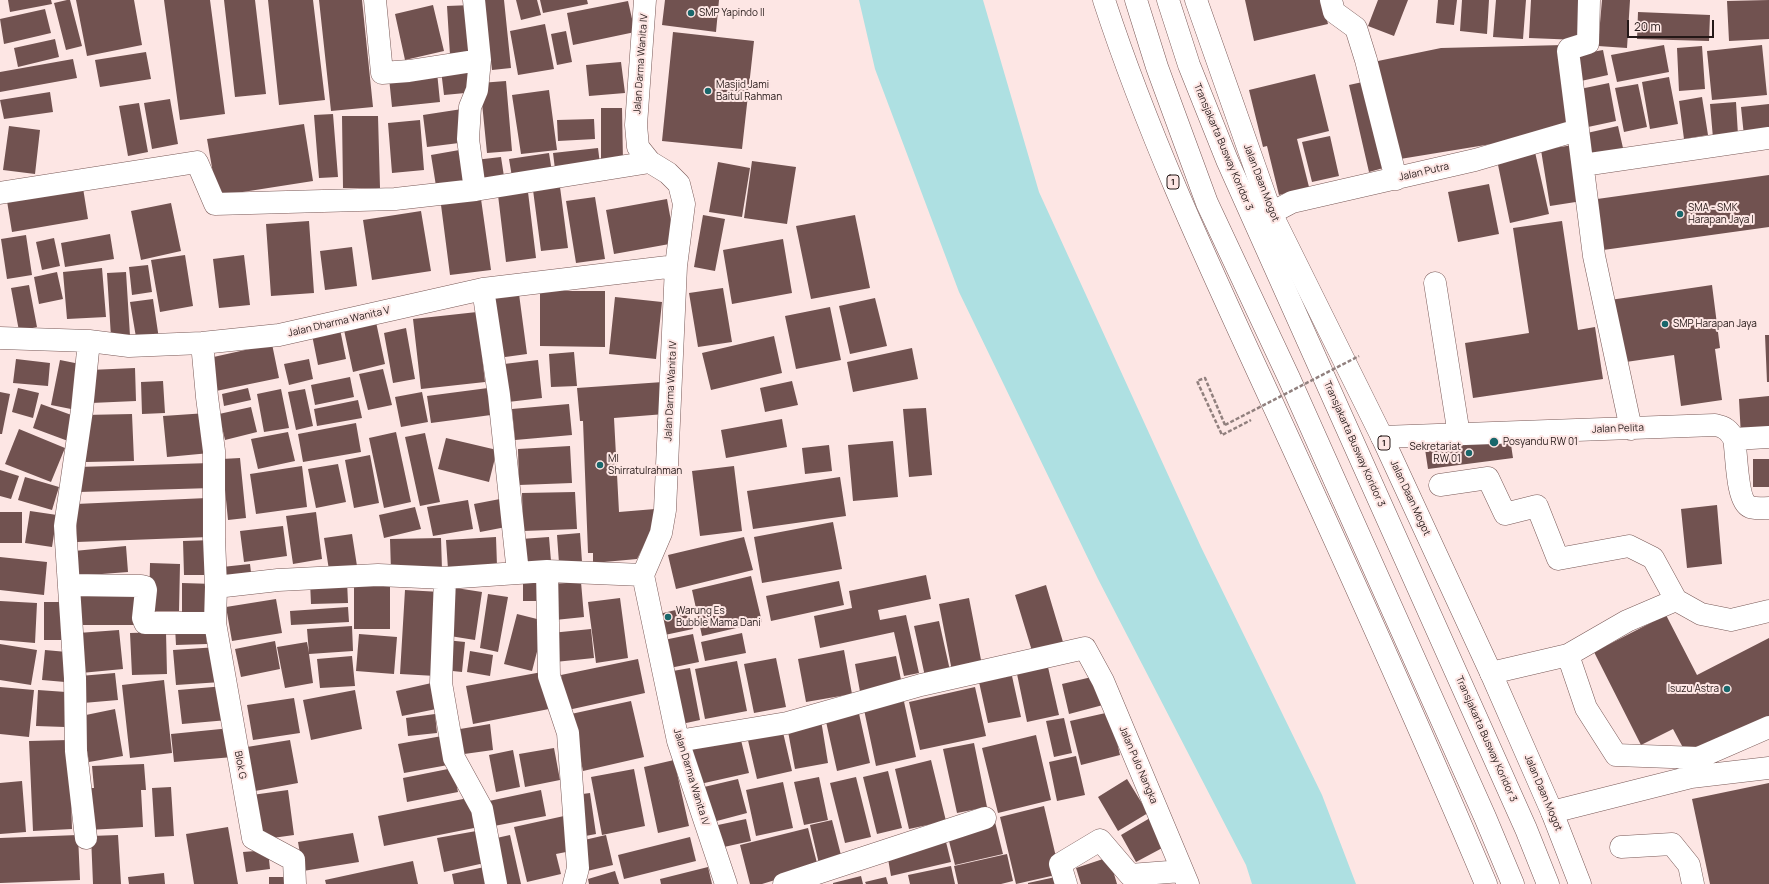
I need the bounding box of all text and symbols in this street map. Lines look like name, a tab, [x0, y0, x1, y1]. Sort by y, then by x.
place label: SMP Yapindo II	[699, 7, 765, 19]
marker: SMP Yapindo II	[686, 8, 696, 18]
scale bar	[1629, 12, 1716, 38]
street label: Jalan Darma Wanita IV	[632, 13, 650, 115]
text: 20 m	[1634, 18, 1661, 35]
place label: Masjid Jami Baitul Rahman	[716, 79, 782, 102]
street label: Transjakarta Busway Koridor 3	[1191, 82, 1255, 212]
marker: Masjid Jami Baitul Rahman	[703, 86, 713, 96]
street label: Jalan Daan Mogot	[1241, 143, 1281, 223]
street label: Jalan Putra	[1398, 160, 1450, 184]
road number: 1	[1167, 175, 1179, 189]
place label: SMA - SMK Harapan Jaya I	[1688, 202, 1754, 226]
marker: SMA - SMK Harapan Jaya I	[1675, 209, 1685, 219]
street label: Jalan Dharma Wanita V	[287, 304, 391, 340]
place label: SMP Harapan Jaya	[1673, 318, 1757, 330]
marker: SMP Harapan Jaya	[1660, 319, 1670, 329]
street label: Jalan Darma Wanita IV	[662, 340, 680, 442]
street label: Transjakarta Busway Koridor 3	[1321, 379, 1387, 509]
street label: Jalan Pelita	[1592, 422, 1644, 436]
road number: 1	[1378, 436, 1390, 450]
marker: Posyandu RW 01	[1488, 436, 1500, 448]
place label: Posyandu RW 01	[1503, 436, 1578, 448]
place label: Sekretariat RW 01	[1410, 441, 1461, 464]
marker: Sekretariat RW 01	[1464, 448, 1474, 458]
place label: MI Shirratulrahman	[608, 453, 682, 476]
street label: Jalan Daan Mogot	[1387, 458, 1433, 538]
marker: MI Shirratulrahman	[595, 460, 605, 470]
place label: Warung Es Bubble Mama Dani	[676, 605, 761, 628]
marker: Warung Es Bubble Mama Dani	[663, 612, 673, 622]
street label: Transjakarta Busway Koridor 3	[1453, 674, 1519, 804]
place label: Isuzu Astra	[1668, 683, 1719, 695]
marker: Isuzu Astra	[1722, 684, 1732, 694]
street label: Jalan Pulo Nangka	[1116, 724, 1160, 806]
street label: Jalan Darma Wanita IV	[671, 727, 711, 827]
street label: Blok G	[232, 750, 248, 780]
street label: Jalan Daan Mogot	[1521, 753, 1565, 833]

